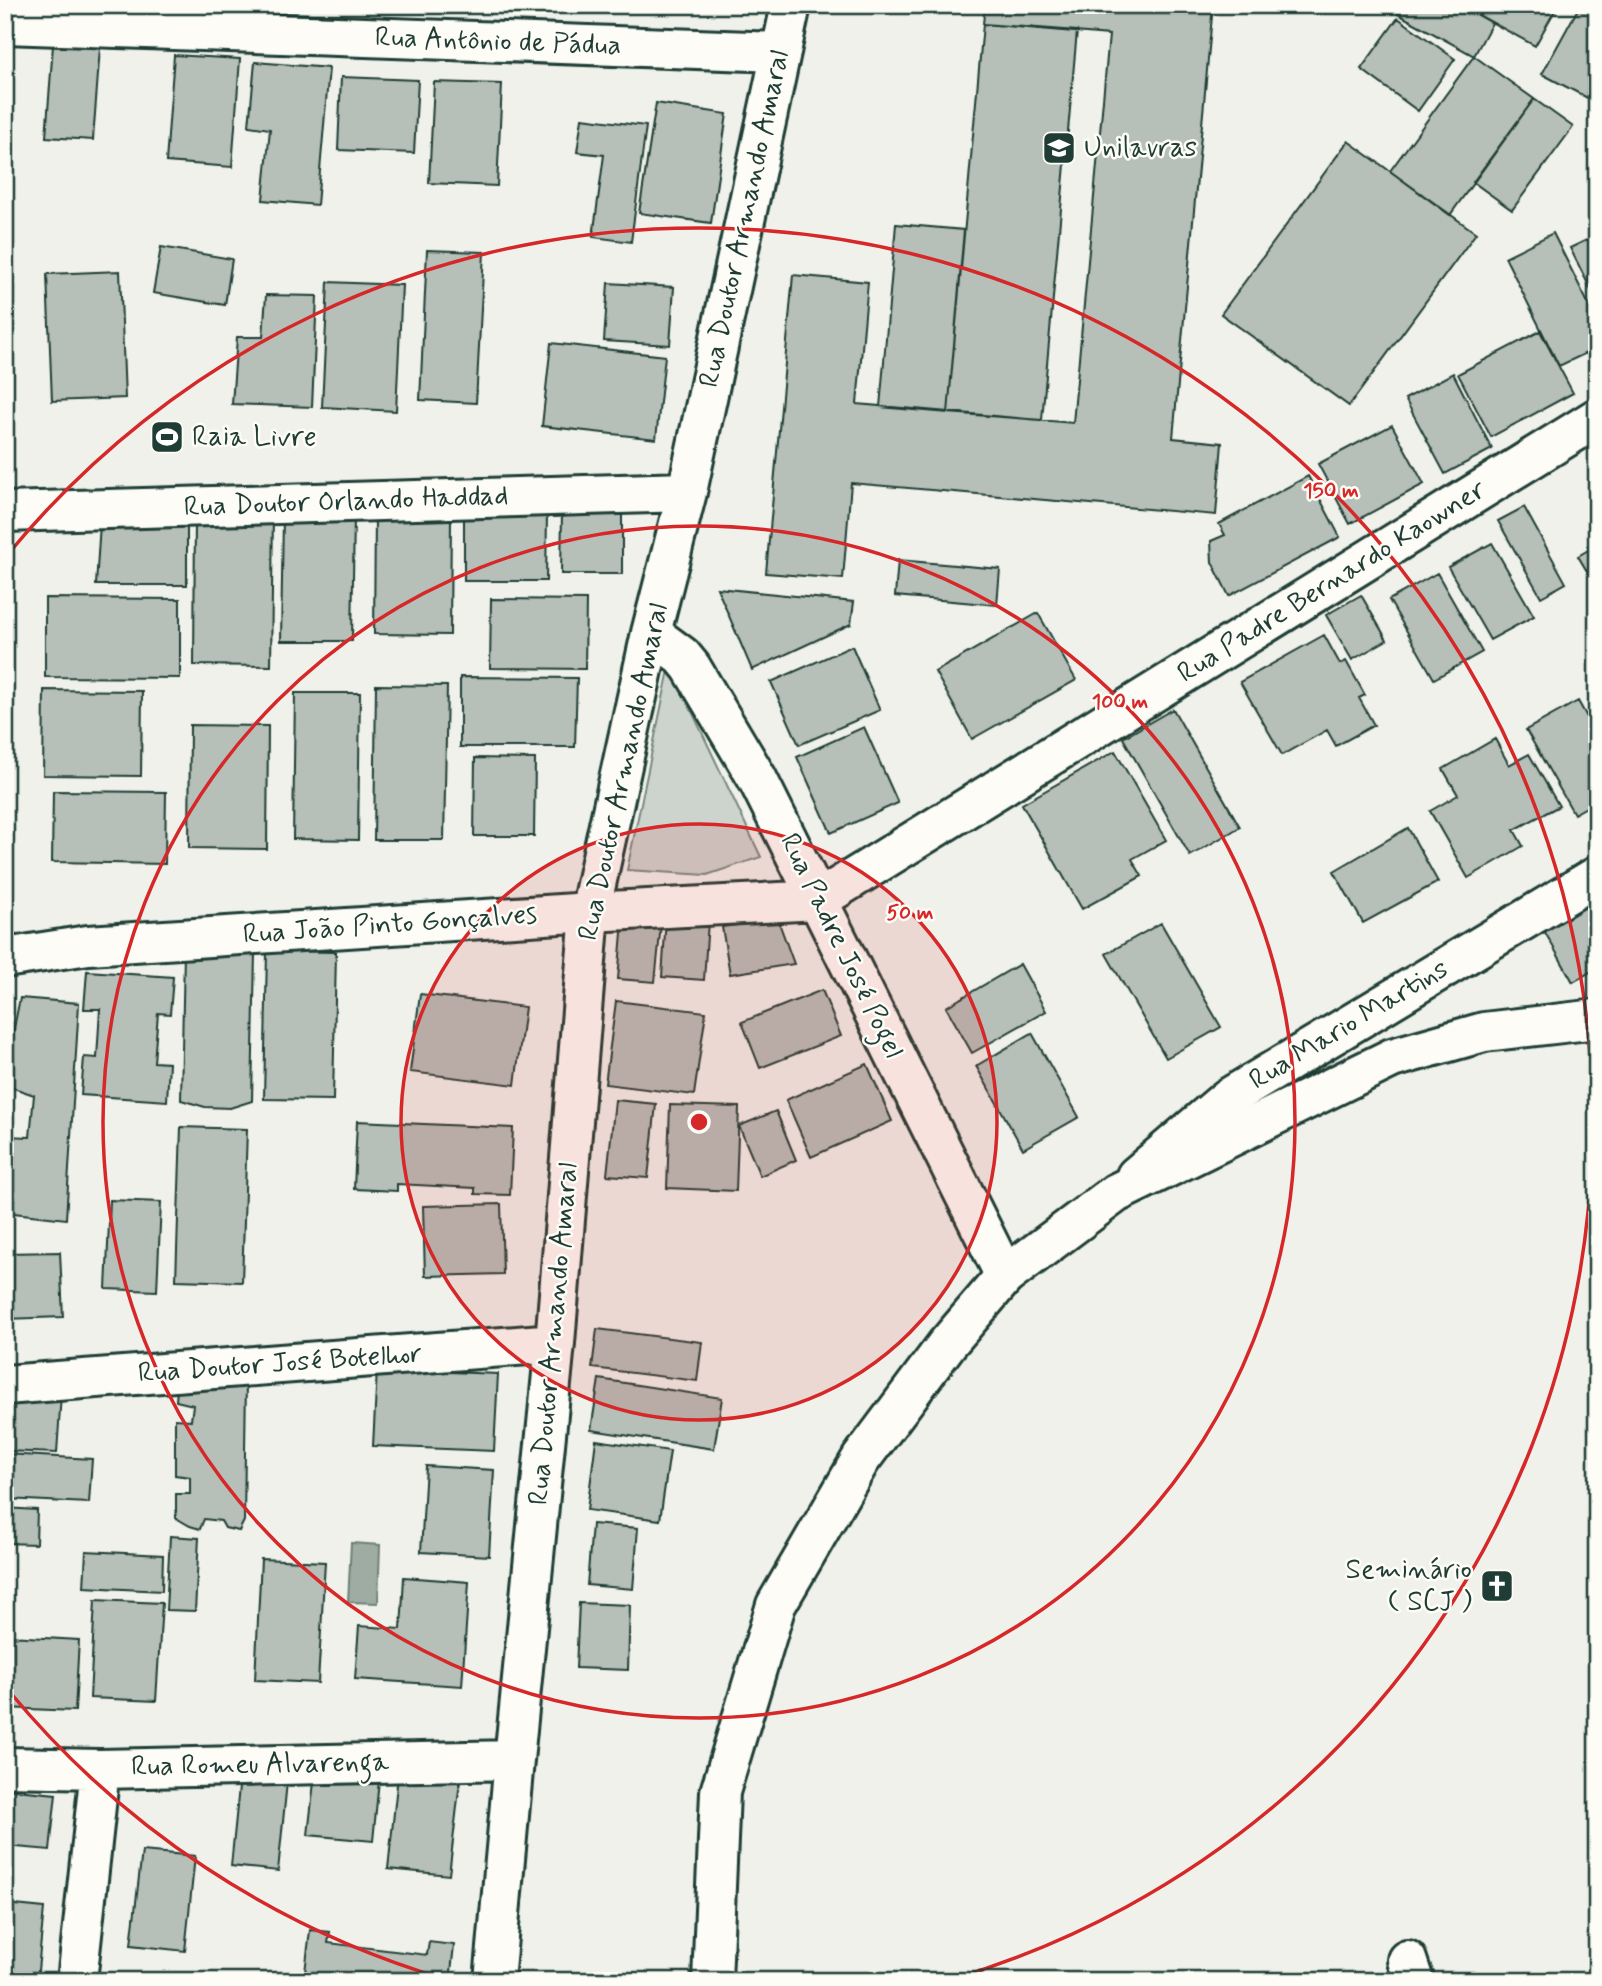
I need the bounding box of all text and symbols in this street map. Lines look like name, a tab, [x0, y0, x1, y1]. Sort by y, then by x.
street label: Rua Antônio de Pádua	[374, 19, 622, 65]
street label: Rua Doutor Armando Amaral	[691, 47, 799, 391]
school or university icon: Unilavras	[1040, 129, 1078, 167]
place label: Unilavras	[1084, 130, 1197, 167]
sports icon: Raia Livre	[148, 418, 186, 456]
place label: Raia Livre	[192, 419, 317, 456]
street label: Rua Padre Bernardo Kaowner	[1171, 471, 1494, 692]
text: 150 m	[1303, 477, 1359, 505]
street label: Rua Doutor Orlando Haddad	[183, 478, 509, 526]
street label: Rua Doutor Armando Amaral	[570, 600, 678, 944]
text: 100 m	[1092, 688, 1148, 716]
street label: Rua Padre José Pogel	[768, 827, 912, 1066]
street label: Rua João Pinto Gonçalves	[242, 896, 538, 954]
text: 50 m	[887, 899, 934, 927]
street label: Rua Mario Martins	[1243, 951, 1455, 1099]
centre of rings	[687, 1110, 711, 1134]
street label: Rua Doutor Armando Amaral	[521, 1161, 587, 1507]
street label: Rua Doutor José Botelhor	[137, 1336, 423, 1392]
place label: Seminário ( SCJ )	[1346, 1552, 1472, 1621]
church icon: Seminário ( SCJ )	[1478, 1567, 1516, 1605]
street label: Rua Romeu Alvarenga	[131, 1744, 390, 1789]

